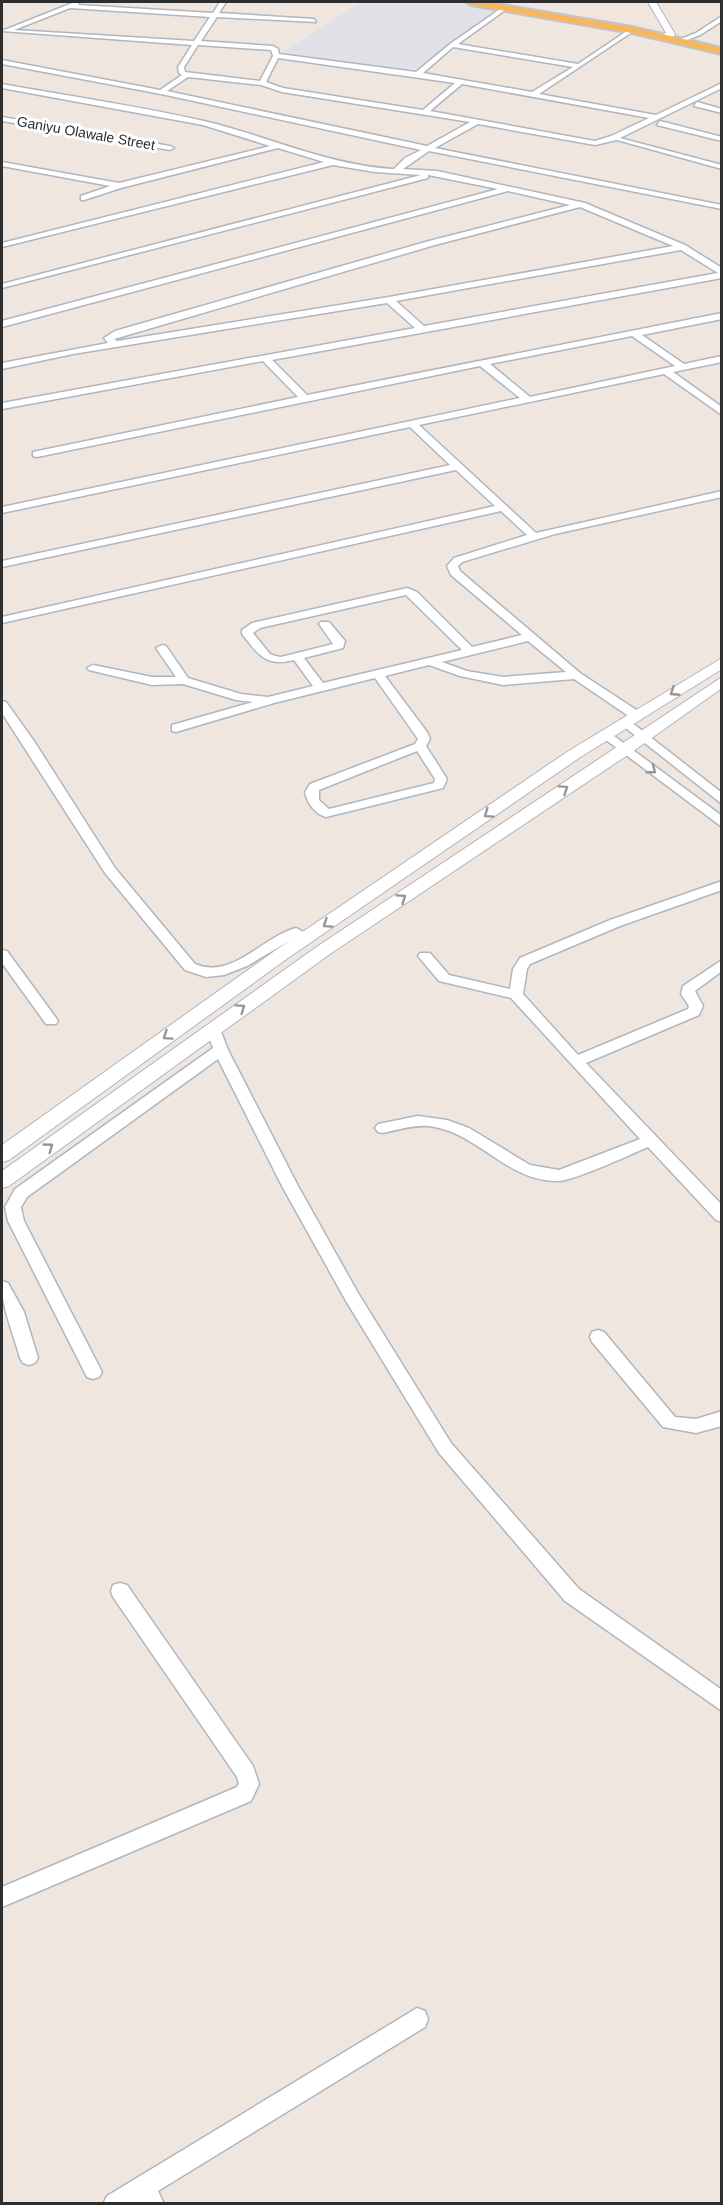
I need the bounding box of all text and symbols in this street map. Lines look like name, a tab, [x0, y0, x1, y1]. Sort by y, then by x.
street label: Ganiyu Olawale Street	[16, 113, 156, 153]
one-way arrow	[670, 685, 680, 697]
one-way arrow	[646, 762, 657, 773]
one-way arrow	[557, 785, 568, 796]
one-way arrow	[484, 807, 495, 818]
one-way arrow	[395, 894, 406, 905]
one-way arrow	[323, 916, 333, 928]
one-way arrow	[235, 1004, 246, 1015]
one-way arrow	[163, 1029, 174, 1040]
one-way arrow	[43, 1143, 54, 1154]

